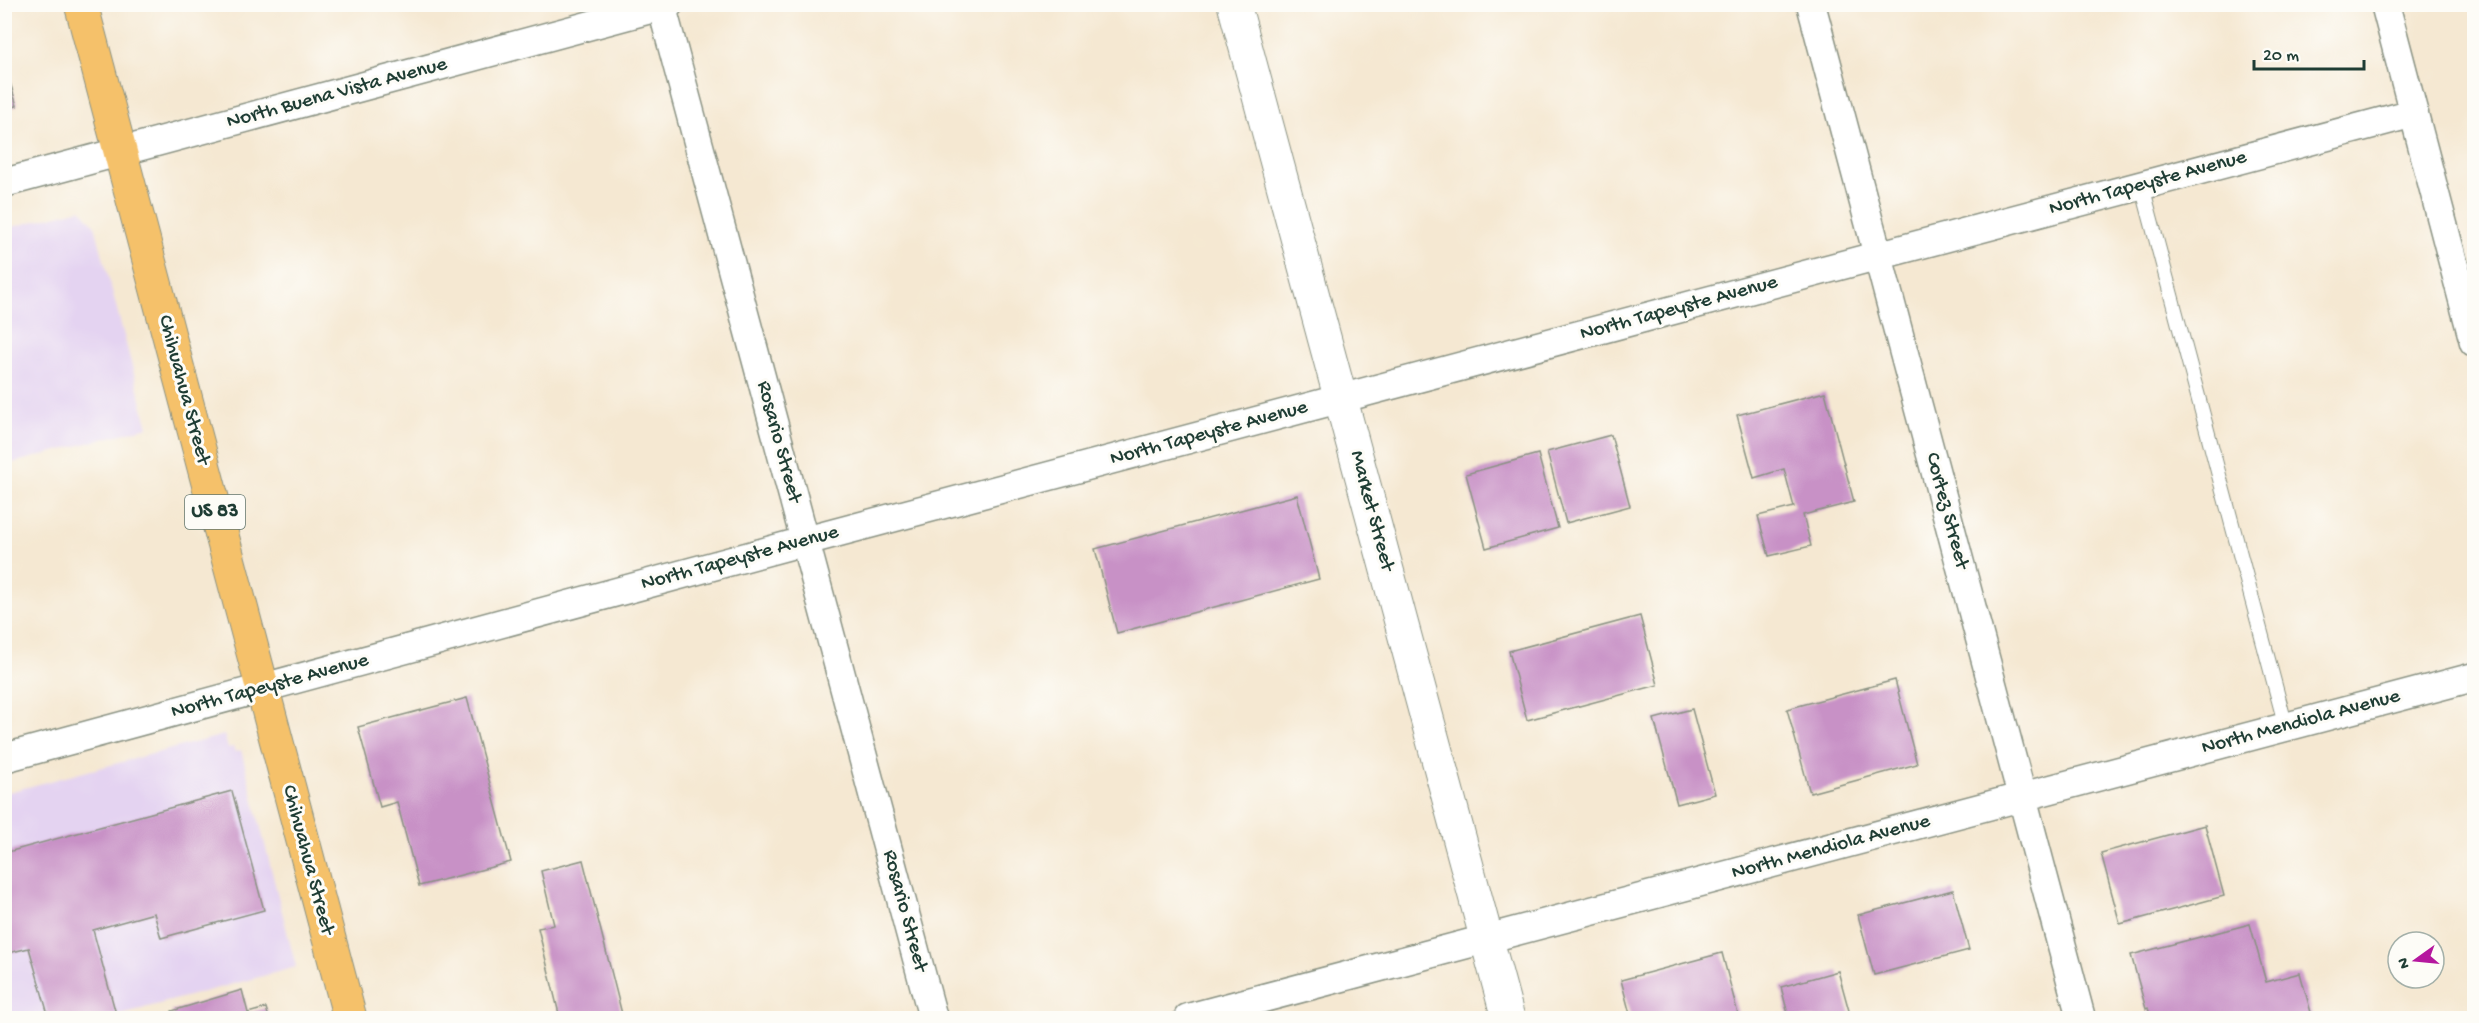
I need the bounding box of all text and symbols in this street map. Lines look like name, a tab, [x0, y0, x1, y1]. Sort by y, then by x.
scale bar	[2254, 33, 2364, 71]
text: 20 m	[2263, 46, 2299, 67]
street label: North Buena Vista Avenue	[224, 52, 451, 135]
street label: North Tapeyste Avenue	[2047, 145, 2251, 222]
street label: North Tapeyste Avenue	[1578, 270, 1782, 347]
street label: Chihuahua Street	[151, 312, 216, 470]
street label: Rosario Street	[750, 378, 807, 508]
street label: North Tapeyste Avenue	[1108, 395, 1312, 472]
street label: Market Street	[1343, 448, 1400, 576]
street label: Cortez Street	[1918, 450, 1974, 574]
road number: US 83	[185, 495, 245, 529]
street label: North Tapeyste Avenue	[639, 520, 843, 597]
street label: North Tapeyste Avenue	[169, 648, 373, 725]
street label: North Mendiola Avenue	[2199, 684, 2404, 762]
street label: Chihuahua Street	[275, 782, 340, 940]
street label: North Mendiola Avenue	[1729, 809, 1934, 887]
street label: Rosario Street	[876, 847, 933, 977]
north arrow	[2386, 930, 2446, 990]
text: N	[2394, 955, 2415, 970]

